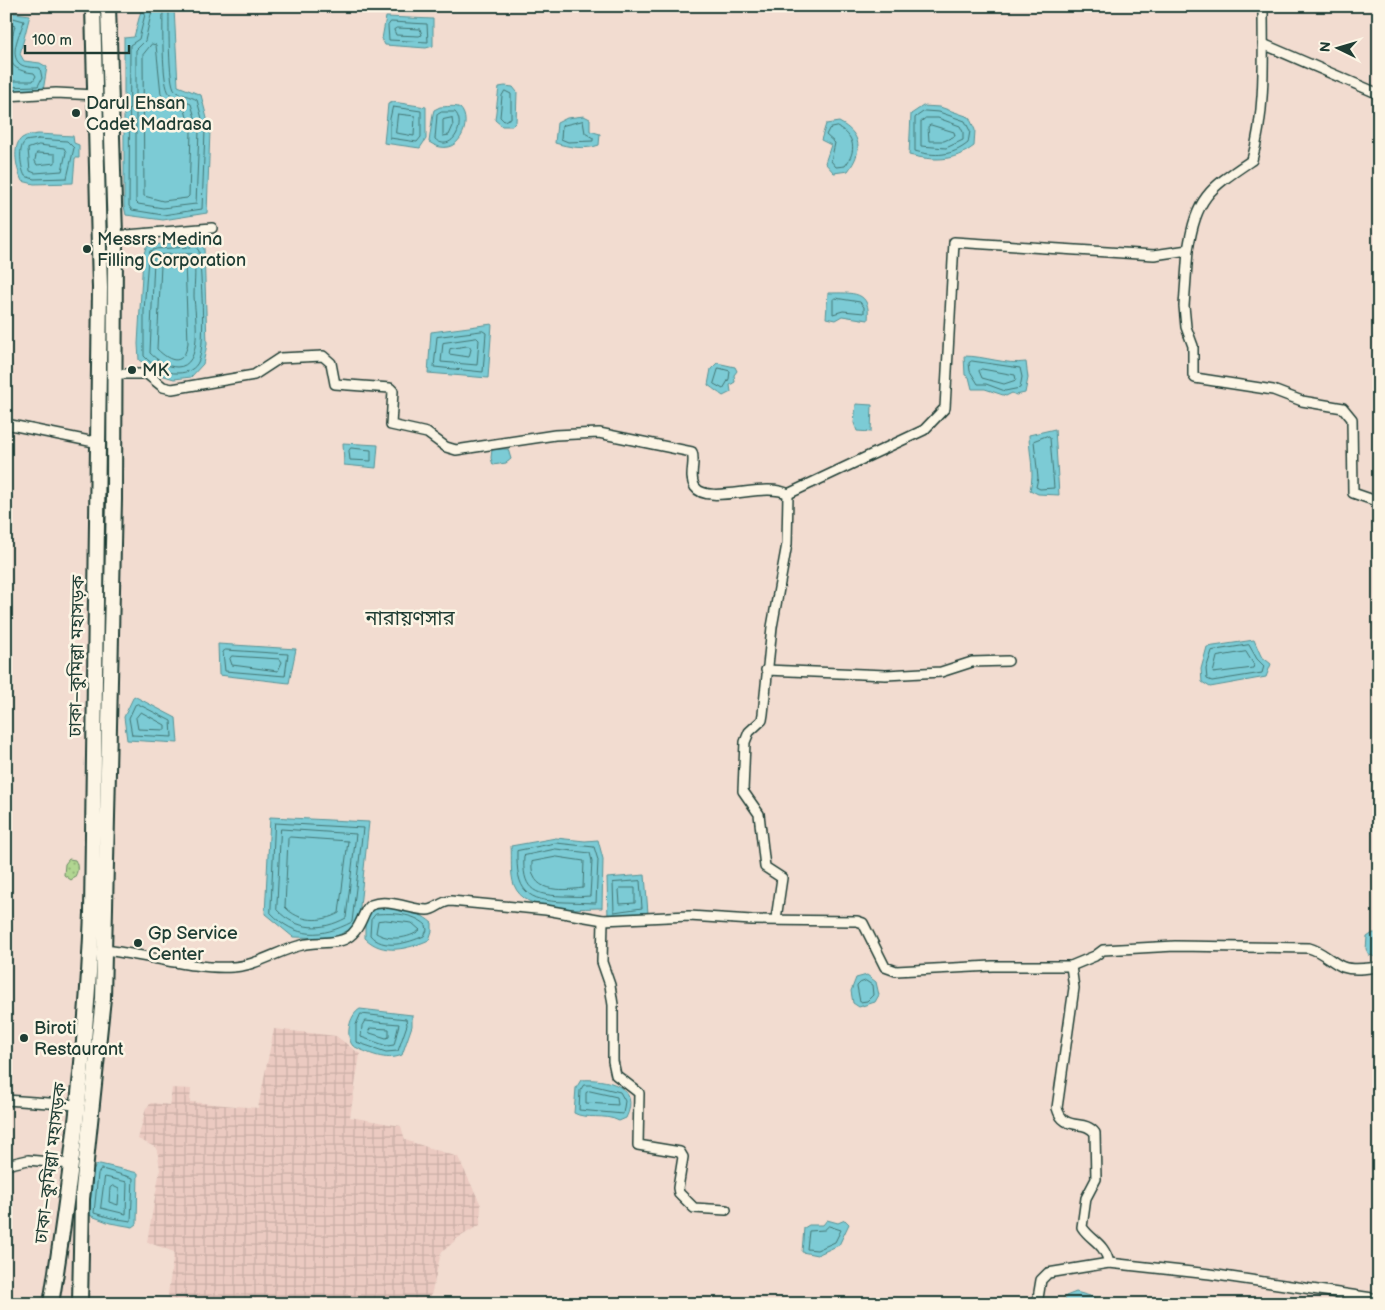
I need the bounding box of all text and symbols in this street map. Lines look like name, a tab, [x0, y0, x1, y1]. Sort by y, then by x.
scale bar	[25, 22, 129, 54]
north arrow	[1312, 22, 1362, 72]
text: 100 m	[32, 31, 72, 50]
text: N	[1317, 41, 1334, 53]
place label: Darul Ehsan Cadet Madrasa	[86, 93, 212, 135]
marker: Darul Ehsan Cadet Madrasa	[70, 107, 82, 119]
place label: Messrs Medina Filling Corporation	[97, 229, 246, 271]
marker: Messrs Medina Filling Corporation	[81, 243, 93, 255]
place label: MK	[142, 360, 170, 381]
marker: MK	[126, 364, 138, 376]
street label: ঢাকা–কুমিল্লা মহাসড়ক	[65, 574, 89, 738]
district label: নারায়ণসার	[364, 607, 456, 631]
place label: Gp Service Center	[148, 923, 238, 965]
marker: Gp Service Center	[132, 937, 144, 949]
place label: Biroti Restaurant	[34, 1018, 124, 1060]
marker: Biroti Restaurant	[18, 1032, 30, 1044]
street label: ঢাকা–কুমিল্লা মহাসড়ক	[31, 1081, 71, 1246]

